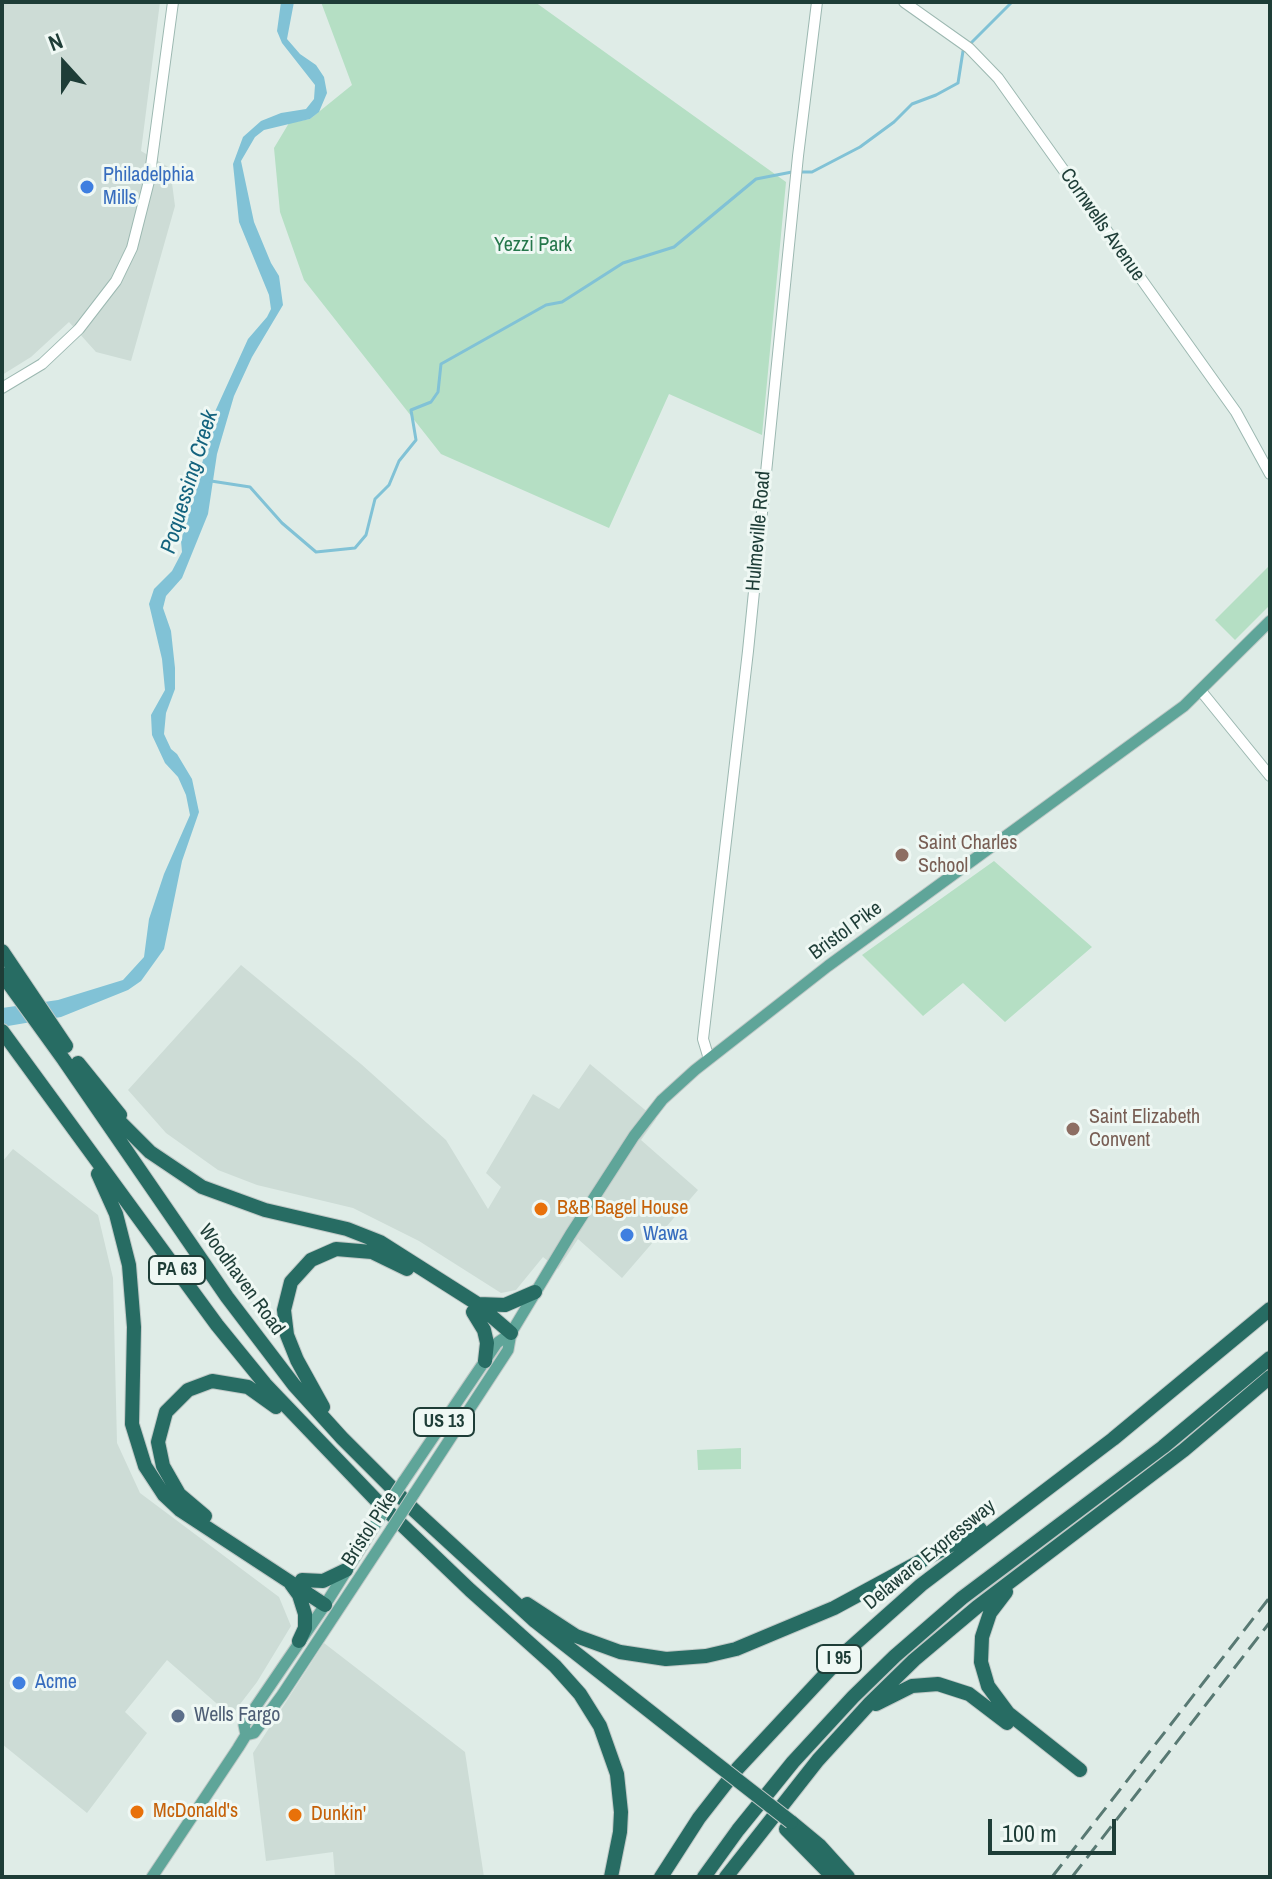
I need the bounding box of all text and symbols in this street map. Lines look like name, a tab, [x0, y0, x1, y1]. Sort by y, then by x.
north arrow	[24, 24, 104, 104]
text: N	[44, 25, 67, 58]
place label: Philadelphia Mills	[103, 164, 194, 211]
street label: Cornwells Avenue	[1054, 164, 1150, 286]
marker: Philadelphia Mills	[78, 178, 96, 196]
park label: Yezzi Park	[494, 234, 572, 258]
water label: Poquessing Creek	[156, 407, 224, 557]
street label: Hulmeville Road	[742, 470, 776, 592]
place label: Saint Charles School	[918, 832, 1017, 879]
marker: Saint Charles School	[893, 846, 911, 864]
street label: Bristol Pike	[805, 897, 887, 965]
place label: Saint Elizabeth Convent	[1089, 1106, 1200, 1153]
marker: Saint Elizabeth Convent	[1064, 1120, 1082, 1138]
place label: B&B Bagel House	[557, 1197, 688, 1221]
marker: B&B Bagel House	[532, 1200, 550, 1218]
street label: Woodhaven Road	[193, 1220, 289, 1340]
place label: Wawa	[643, 1223, 688, 1247]
marker: Wawa	[618, 1226, 636, 1244]
road number: PA 63	[149, 1256, 205, 1284]
road number: US 13	[414, 1408, 474, 1436]
street label: Bristol Pike	[337, 1487, 403, 1571]
street label: Delaware Expressway	[859, 1495, 1001, 1615]
road number: I 95	[817, 1645, 861, 1673]
place label: Acme	[35, 1671, 77, 1695]
marker: Acme	[10, 1674, 28, 1692]
place label: Wells Fargo	[194, 1704, 280, 1728]
marker: Wells Fargo	[169, 1707, 187, 1725]
place label: McDonald's	[153, 1800, 238, 1824]
marker: McDonald's	[128, 1803, 146, 1821]
place label: Dunkin'	[311, 1803, 366, 1827]
scale bar	[992, 1803, 1120, 1853]
marker: Dunkin'	[286, 1806, 304, 1824]
text: 100 m	[1002, 1817, 1057, 1849]

